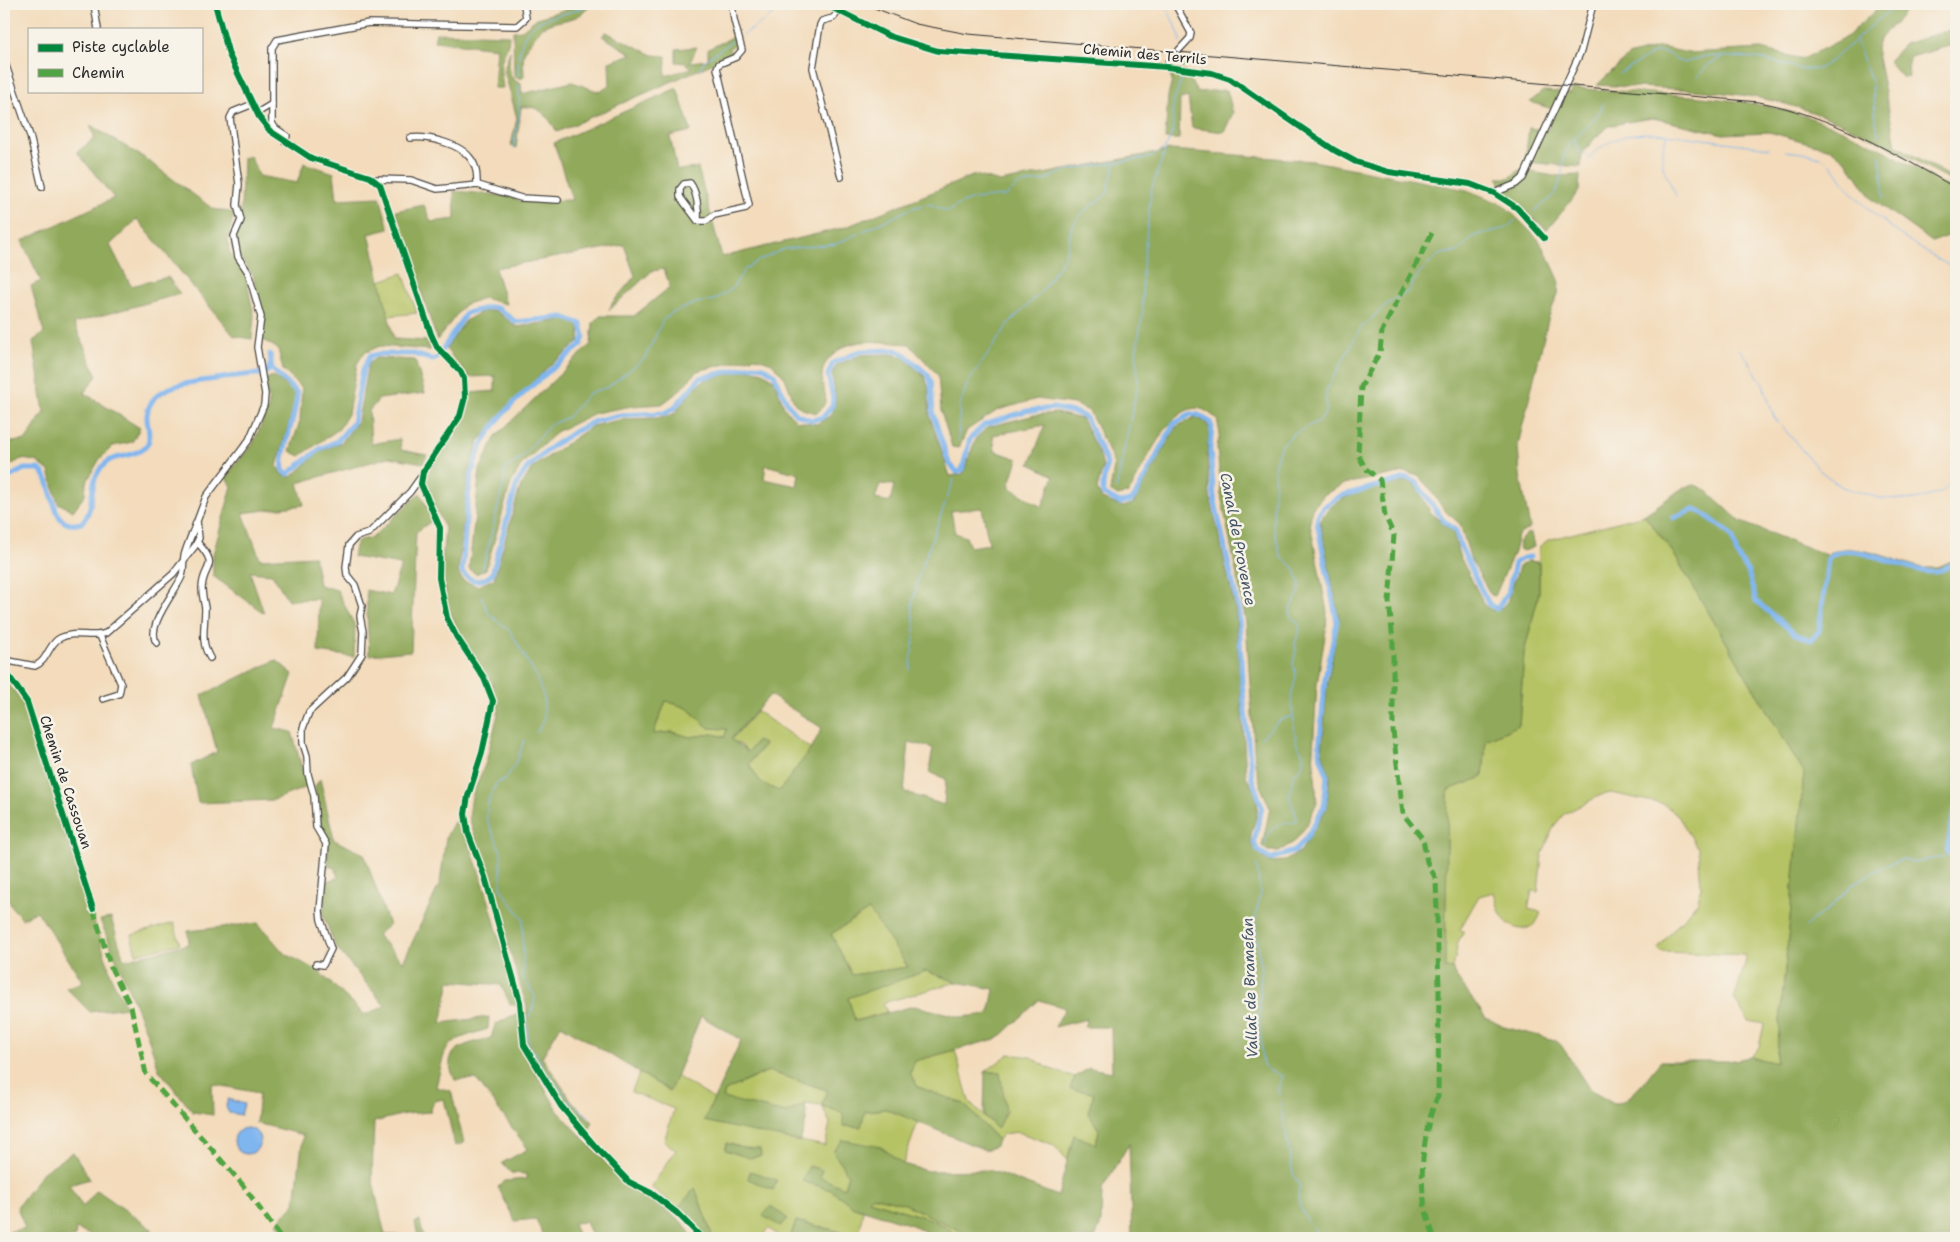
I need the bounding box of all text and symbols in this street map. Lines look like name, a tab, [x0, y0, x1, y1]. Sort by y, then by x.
legend	[28, 28, 202, 92]
text: Piste cyclable	[72, 37, 170, 57]
street label: Chemin des Terrils	[1082, 40, 1208, 68]
text: Chemin	[72, 63, 125, 83]
water label: Canal de Provence	[1215, 471, 1261, 607]
street label: Chemin de Cassouan	[36, 713, 96, 851]
water label: Vallat de Bramefan	[1238, 917, 1262, 1059]

